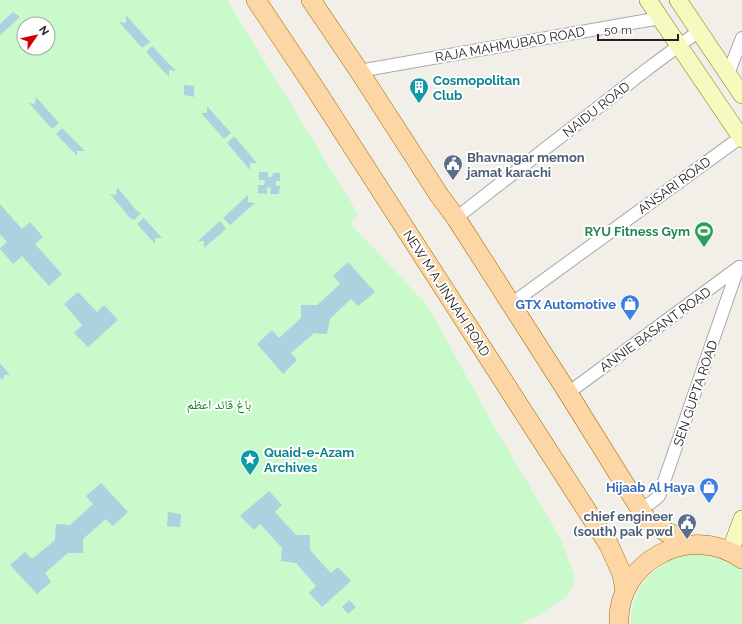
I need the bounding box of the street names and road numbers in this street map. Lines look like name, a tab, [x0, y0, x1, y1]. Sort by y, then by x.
street label: RAJA MAHMUBAD ROAD	[434, 24, 586, 65]
street label: NAIDU ROAD	[560, 79, 633, 140]
street label: ANSARI ROAD	[635, 154, 714, 217]
street label: NEW M A JINNAH ROAD	[400, 227, 493, 359]
street label: ANNIE BASANT ROAD	[597, 284, 714, 375]
street label: SEN GUPTA ROAD	[670, 338, 721, 448]

